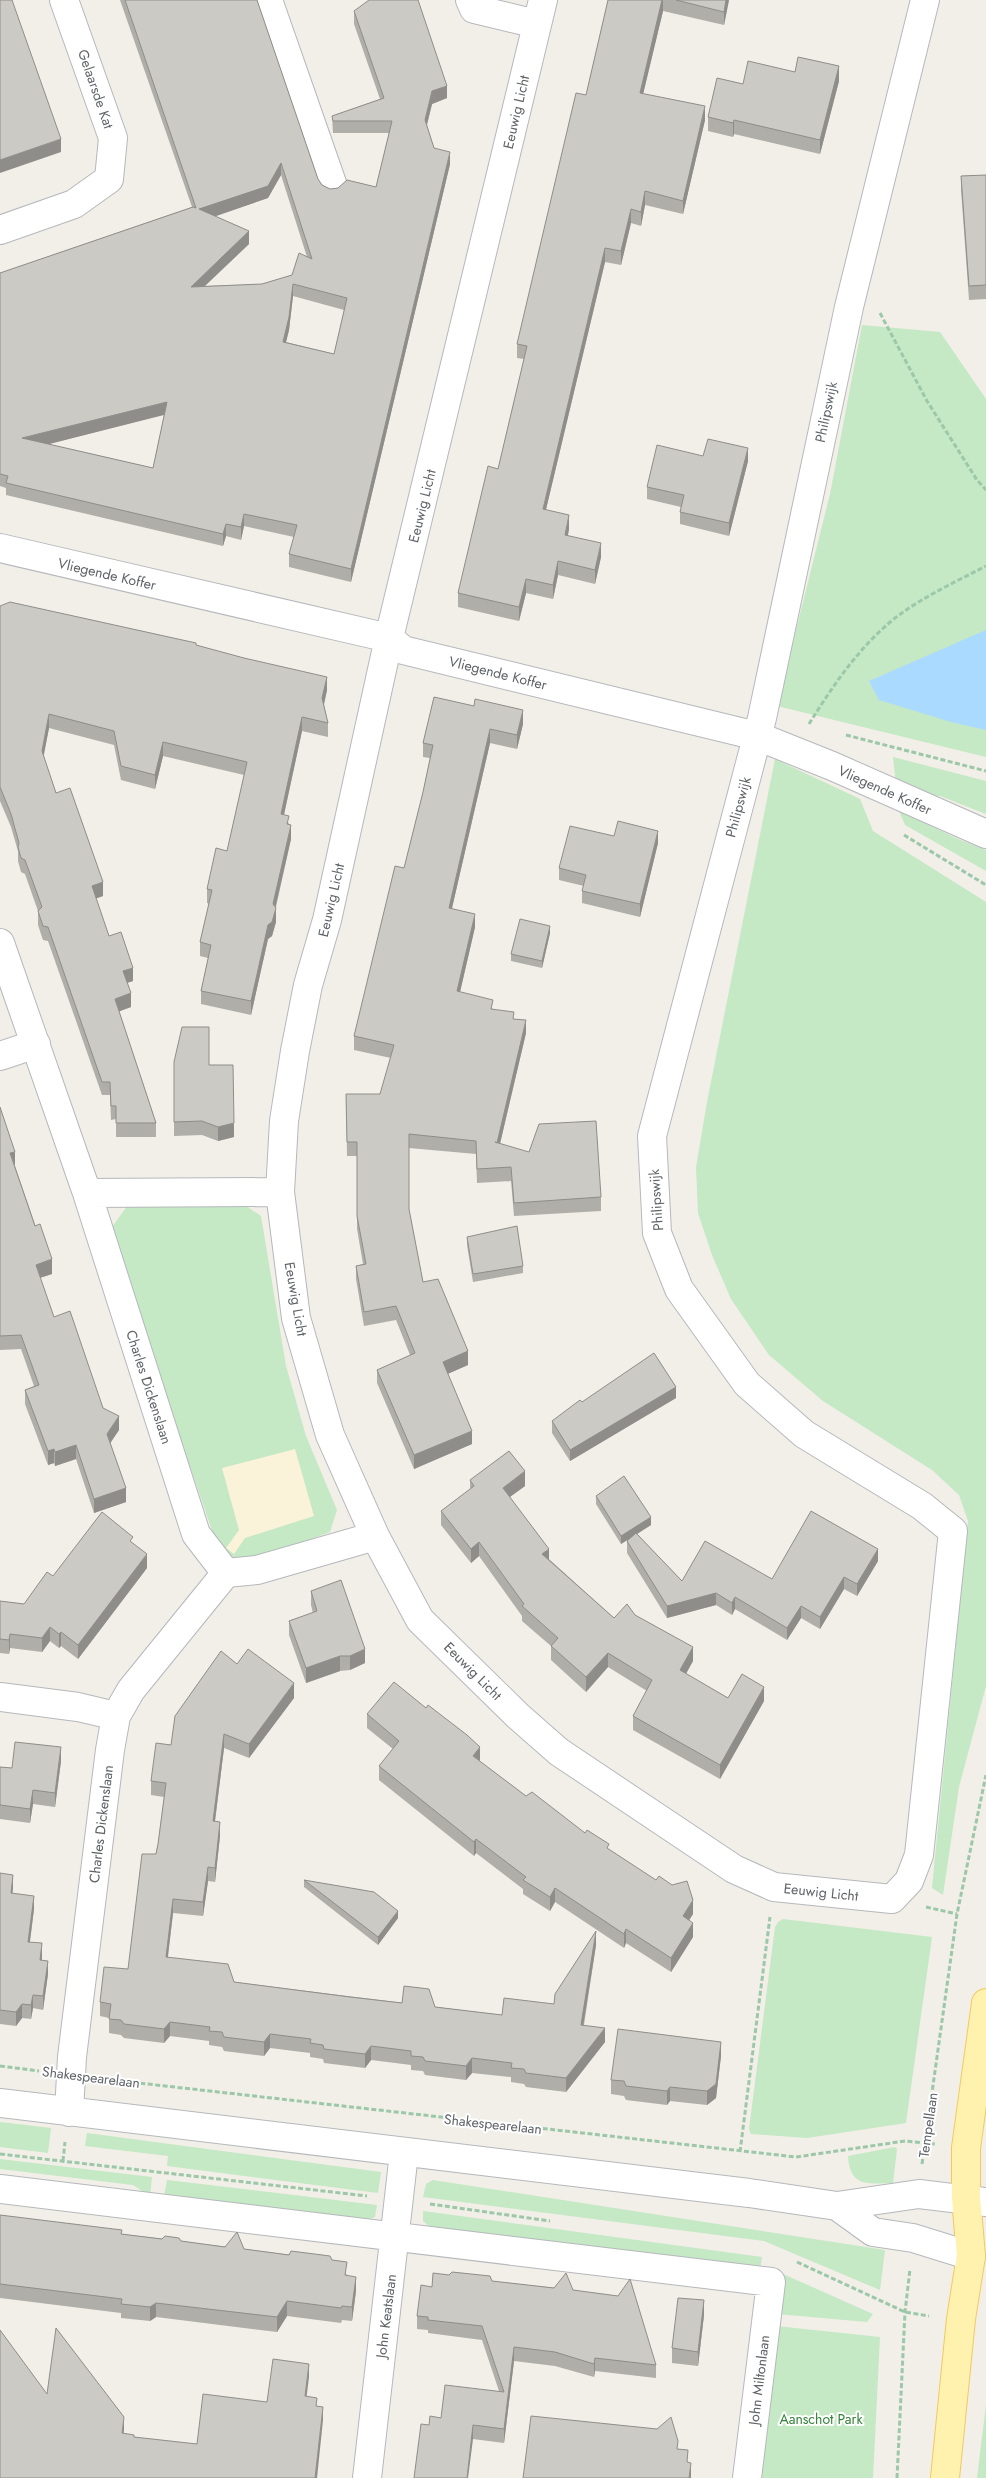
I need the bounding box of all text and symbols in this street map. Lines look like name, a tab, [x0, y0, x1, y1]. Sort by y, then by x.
street label: Gelaarsde Kat	[73, 47, 119, 132]
street label: Eeuwig Licht	[498, 73, 534, 151]
street label: Philipswijk	[810, 379, 842, 444]
street label: Eeuwig Licht	[403, 467, 441, 545]
street label: Vliegende Koffer	[56, 553, 158, 595]
street label: Vliegende Koffer	[447, 651, 549, 695]
street label: Vliegende Koffer	[835, 760, 935, 820]
street label: Philipswijk	[720, 774, 756, 839]
street label: Eeuwig Licht	[313, 861, 349, 939]
street label: Philipswijk	[644, 1168, 668, 1232]
street label: Eeuwig Licht	[280, 1260, 312, 1338]
street label: Charles Dickenslaan	[121, 1327, 177, 1447]
street label: Eeuwig Licht	[439, 1637, 507, 1705]
street label: Charles Dickenslaan	[84, 1764, 118, 1884]
street label: Eeuwig Licht	[783, 1878, 860, 1906]
street label: Shakespearelaan	[41, 2061, 141, 2093]
street label: Tempellaan	[914, 2091, 942, 2159]
street label: Shakespearelaan	[443, 2109, 543, 2139]
street label: John Keatslaan	[371, 2273, 401, 2361]
street label: John Miltonlaan	[743, 2334, 774, 2428]
park label: Aanschot Park	[779, 2409, 863, 2429]

